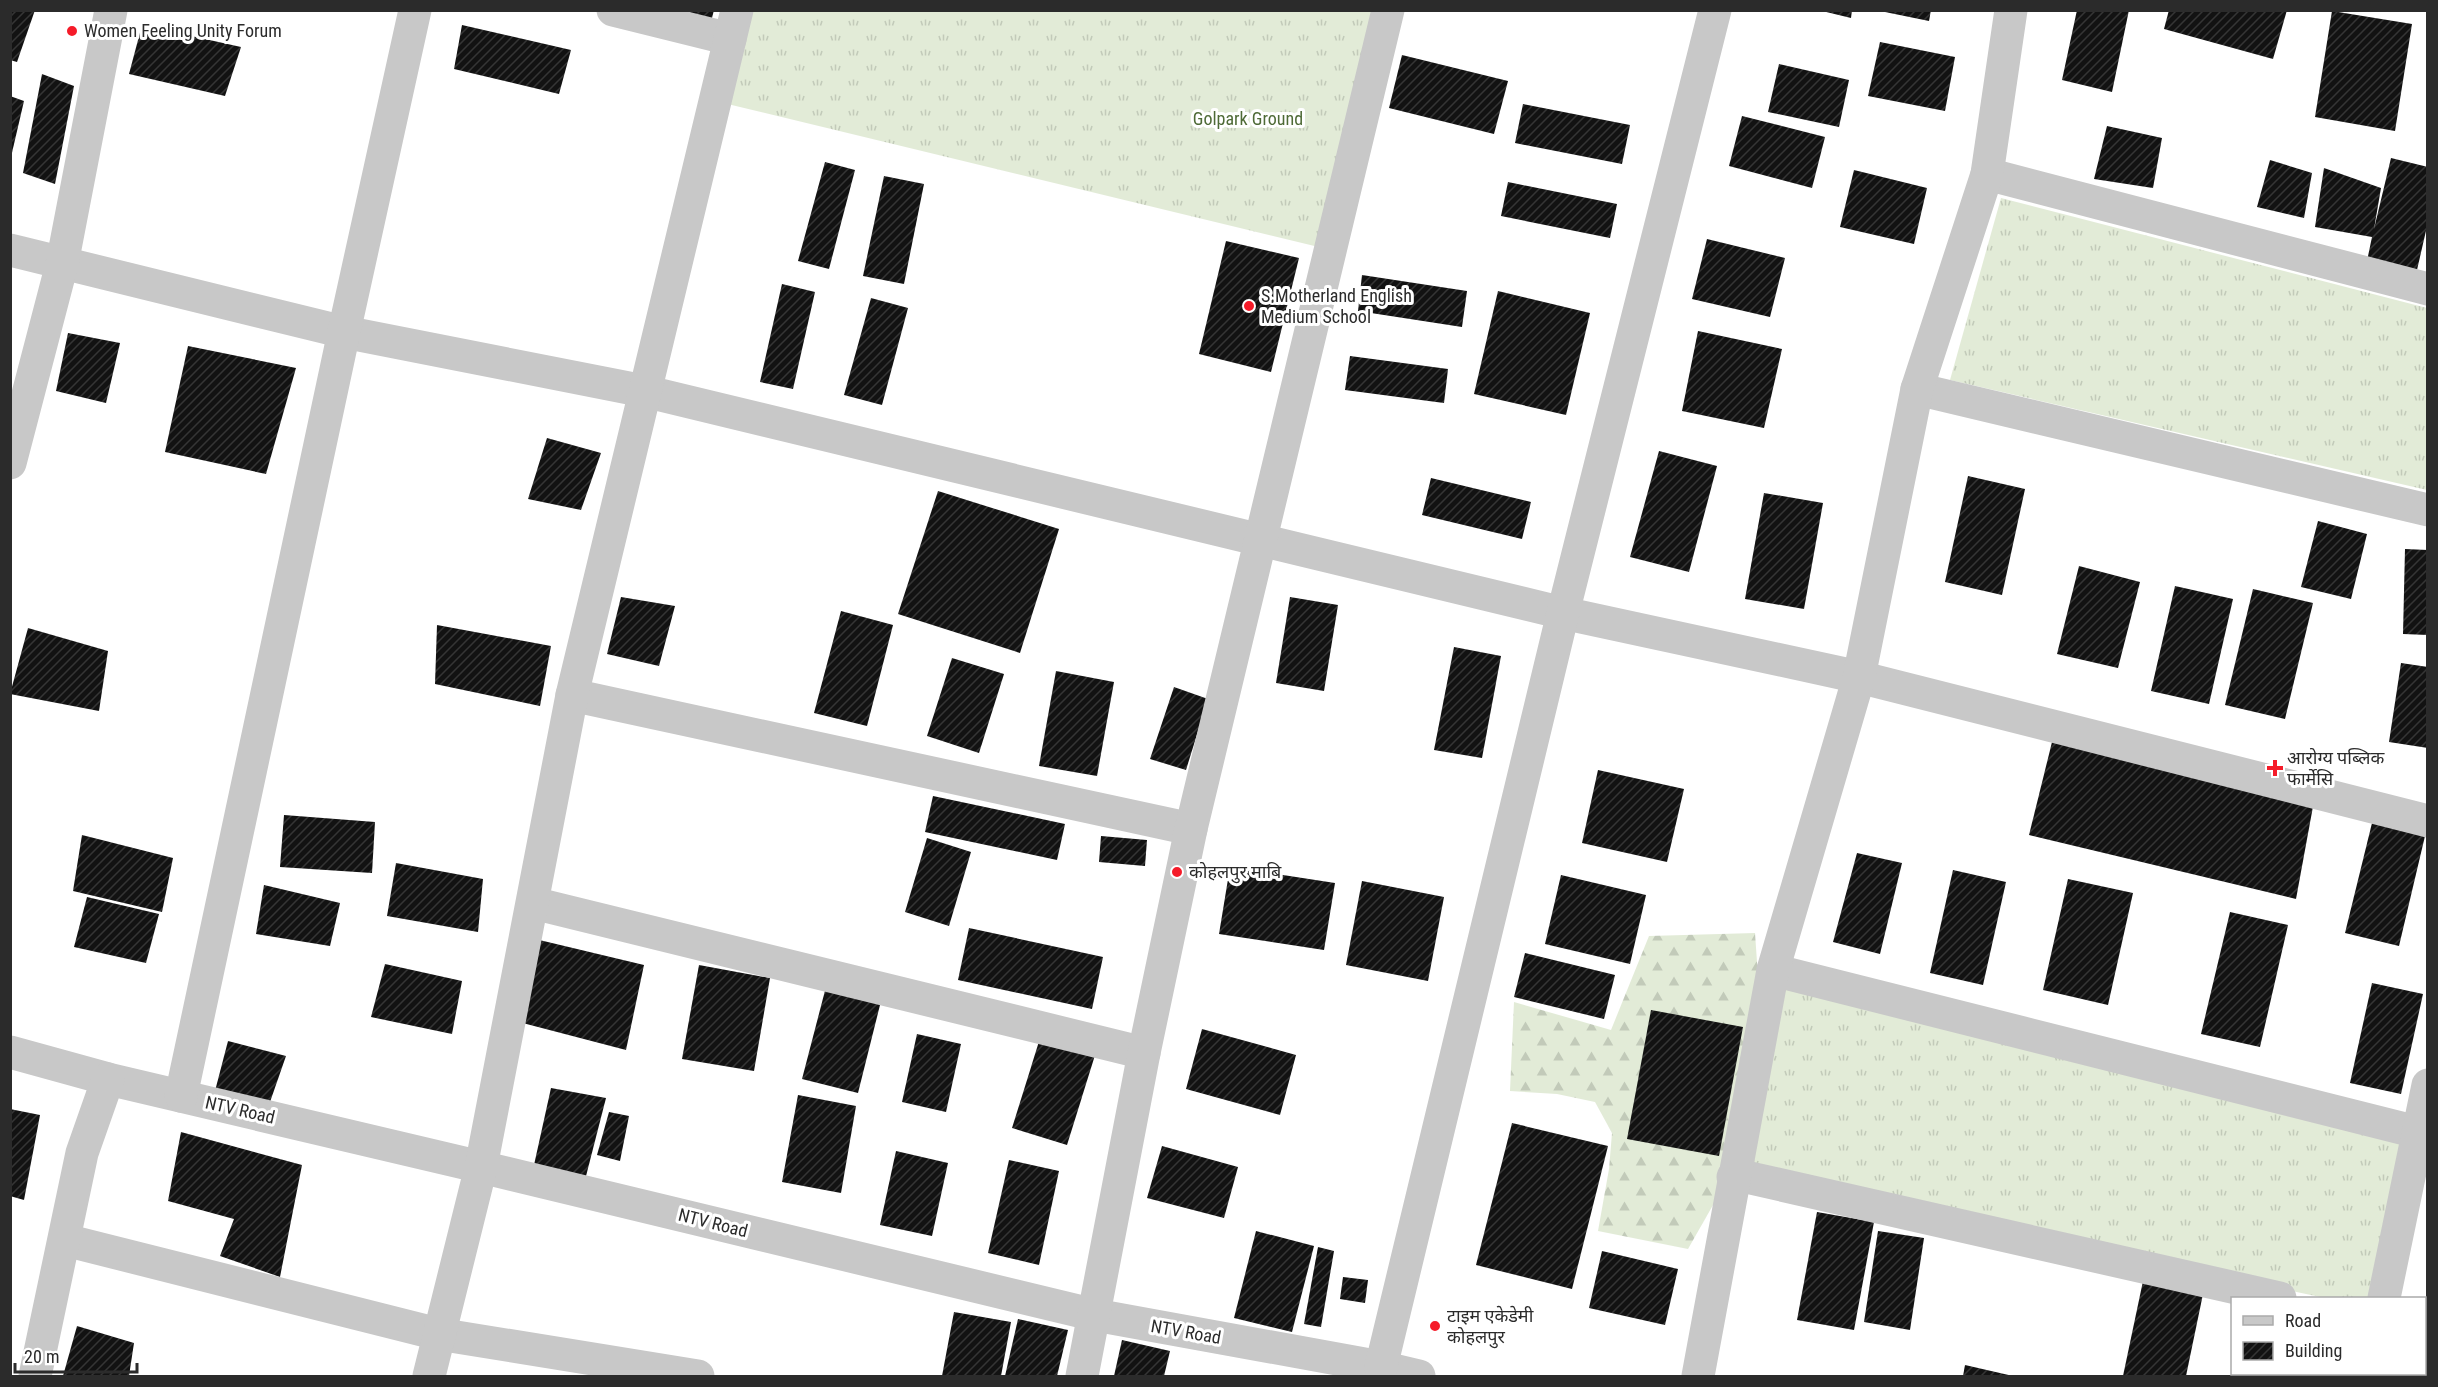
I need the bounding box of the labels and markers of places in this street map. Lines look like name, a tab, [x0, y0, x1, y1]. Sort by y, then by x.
place label: Women Feeling Unity Forum	[84, 20, 282, 41]
marker: Women Feeling Unity Forum	[65, 24, 79, 38]
place label: S.Motherland English Medium School	[1261, 285, 1412, 327]
marker: S.Motherland English Medium School	[1242, 299, 1256, 313]
place label: आरोग्य पब्लिक फार्मेसि	[2287, 747, 2385, 789]
marker: आरोग्य पब्लिक फार्मेसि	[2268, 761, 2282, 775]
place label: कोहलपुर माबि	[1189, 861, 1282, 884]
marker: कोहलपुर माबि	[1170, 865, 1184, 879]
place label: टाइम एकेडेमी कोहलपुर	[1447, 1305, 1534, 1349]
marker: टाइम एकेडेमी कोहलपुर	[1428, 1319, 1442, 1333]

